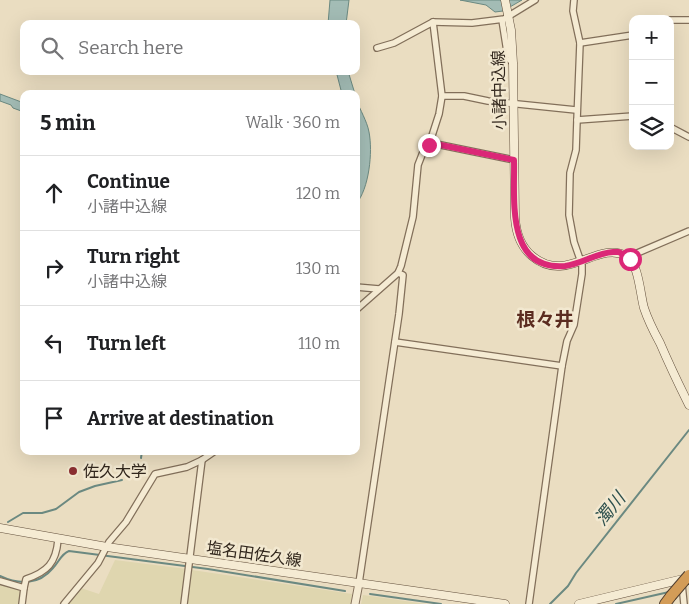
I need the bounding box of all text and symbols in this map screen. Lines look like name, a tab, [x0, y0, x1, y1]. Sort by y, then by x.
map controls	[629, 15, 674, 150]
button: +	[629, 15, 674, 60]
search box	[20, 20, 360, 75]
icon: search	[38, 34, 66, 62]
text: Search here	[78, 36, 183, 59]
street label: 小諸中込線	[489, 50, 509, 130]
button: −	[629, 60, 674, 105]
button: layers	[629, 105, 674, 150]
text: 5 min	[40, 110, 96, 136]
text: Walk · 360 m	[246, 113, 340, 132]
route end	[418, 134, 441, 157]
text: Continue	[87, 170, 170, 193]
icon: ahead	[40, 179, 68, 207]
text: 120 m	[296, 184, 340, 203]
text: 小諸中込線	[87, 197, 167, 216]
text: Turn right	[87, 245, 180, 268]
route start	[619, 248, 642, 271]
icon: right	[40, 254, 68, 282]
text: 130 m	[296, 259, 340, 278]
text: 小諸中込線	[87, 272, 167, 291]
district label: 根々井	[516, 308, 574, 331]
icon: left	[40, 329, 68, 357]
text: Turn left	[87, 332, 166, 355]
text: 110 m	[298, 334, 340, 353]
icon: arrive	[40, 404, 68, 432]
text: Arrive at destination	[87, 407, 274, 430]
place label: 佐久大学	[83, 462, 147, 481]
marker: 佐久大学	[67, 465, 79, 477]
water label: 濁川	[590, 487, 631, 530]
street label: 塩名田佐久線	[205, 538, 303, 570]

